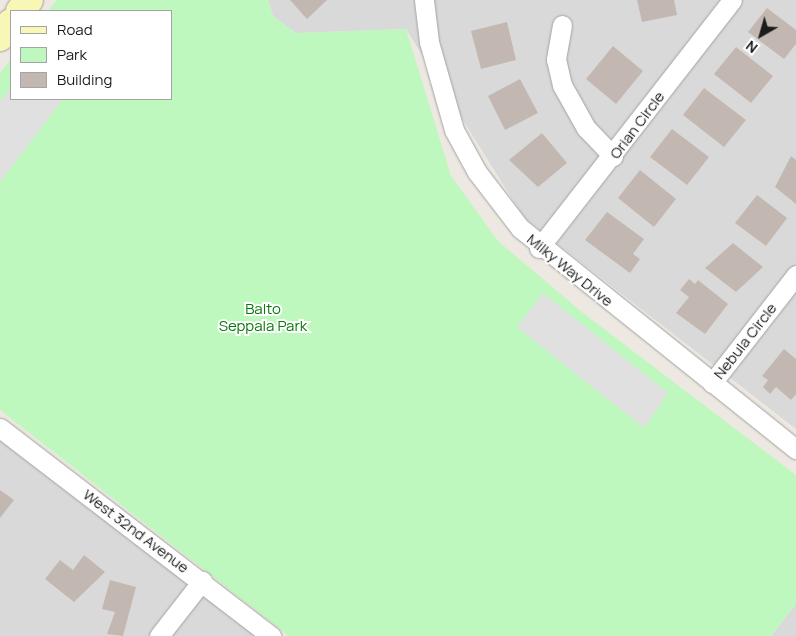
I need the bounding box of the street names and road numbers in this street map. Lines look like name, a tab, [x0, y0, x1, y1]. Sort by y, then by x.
street label: Orian Circle	[606, 88, 668, 162]
street label: Milky Way Drive	[523, 230, 617, 310]
street label: Nebula Circle	[710, 299, 780, 383]
street label: West 32nd Avenue	[80, 485, 192, 577]

